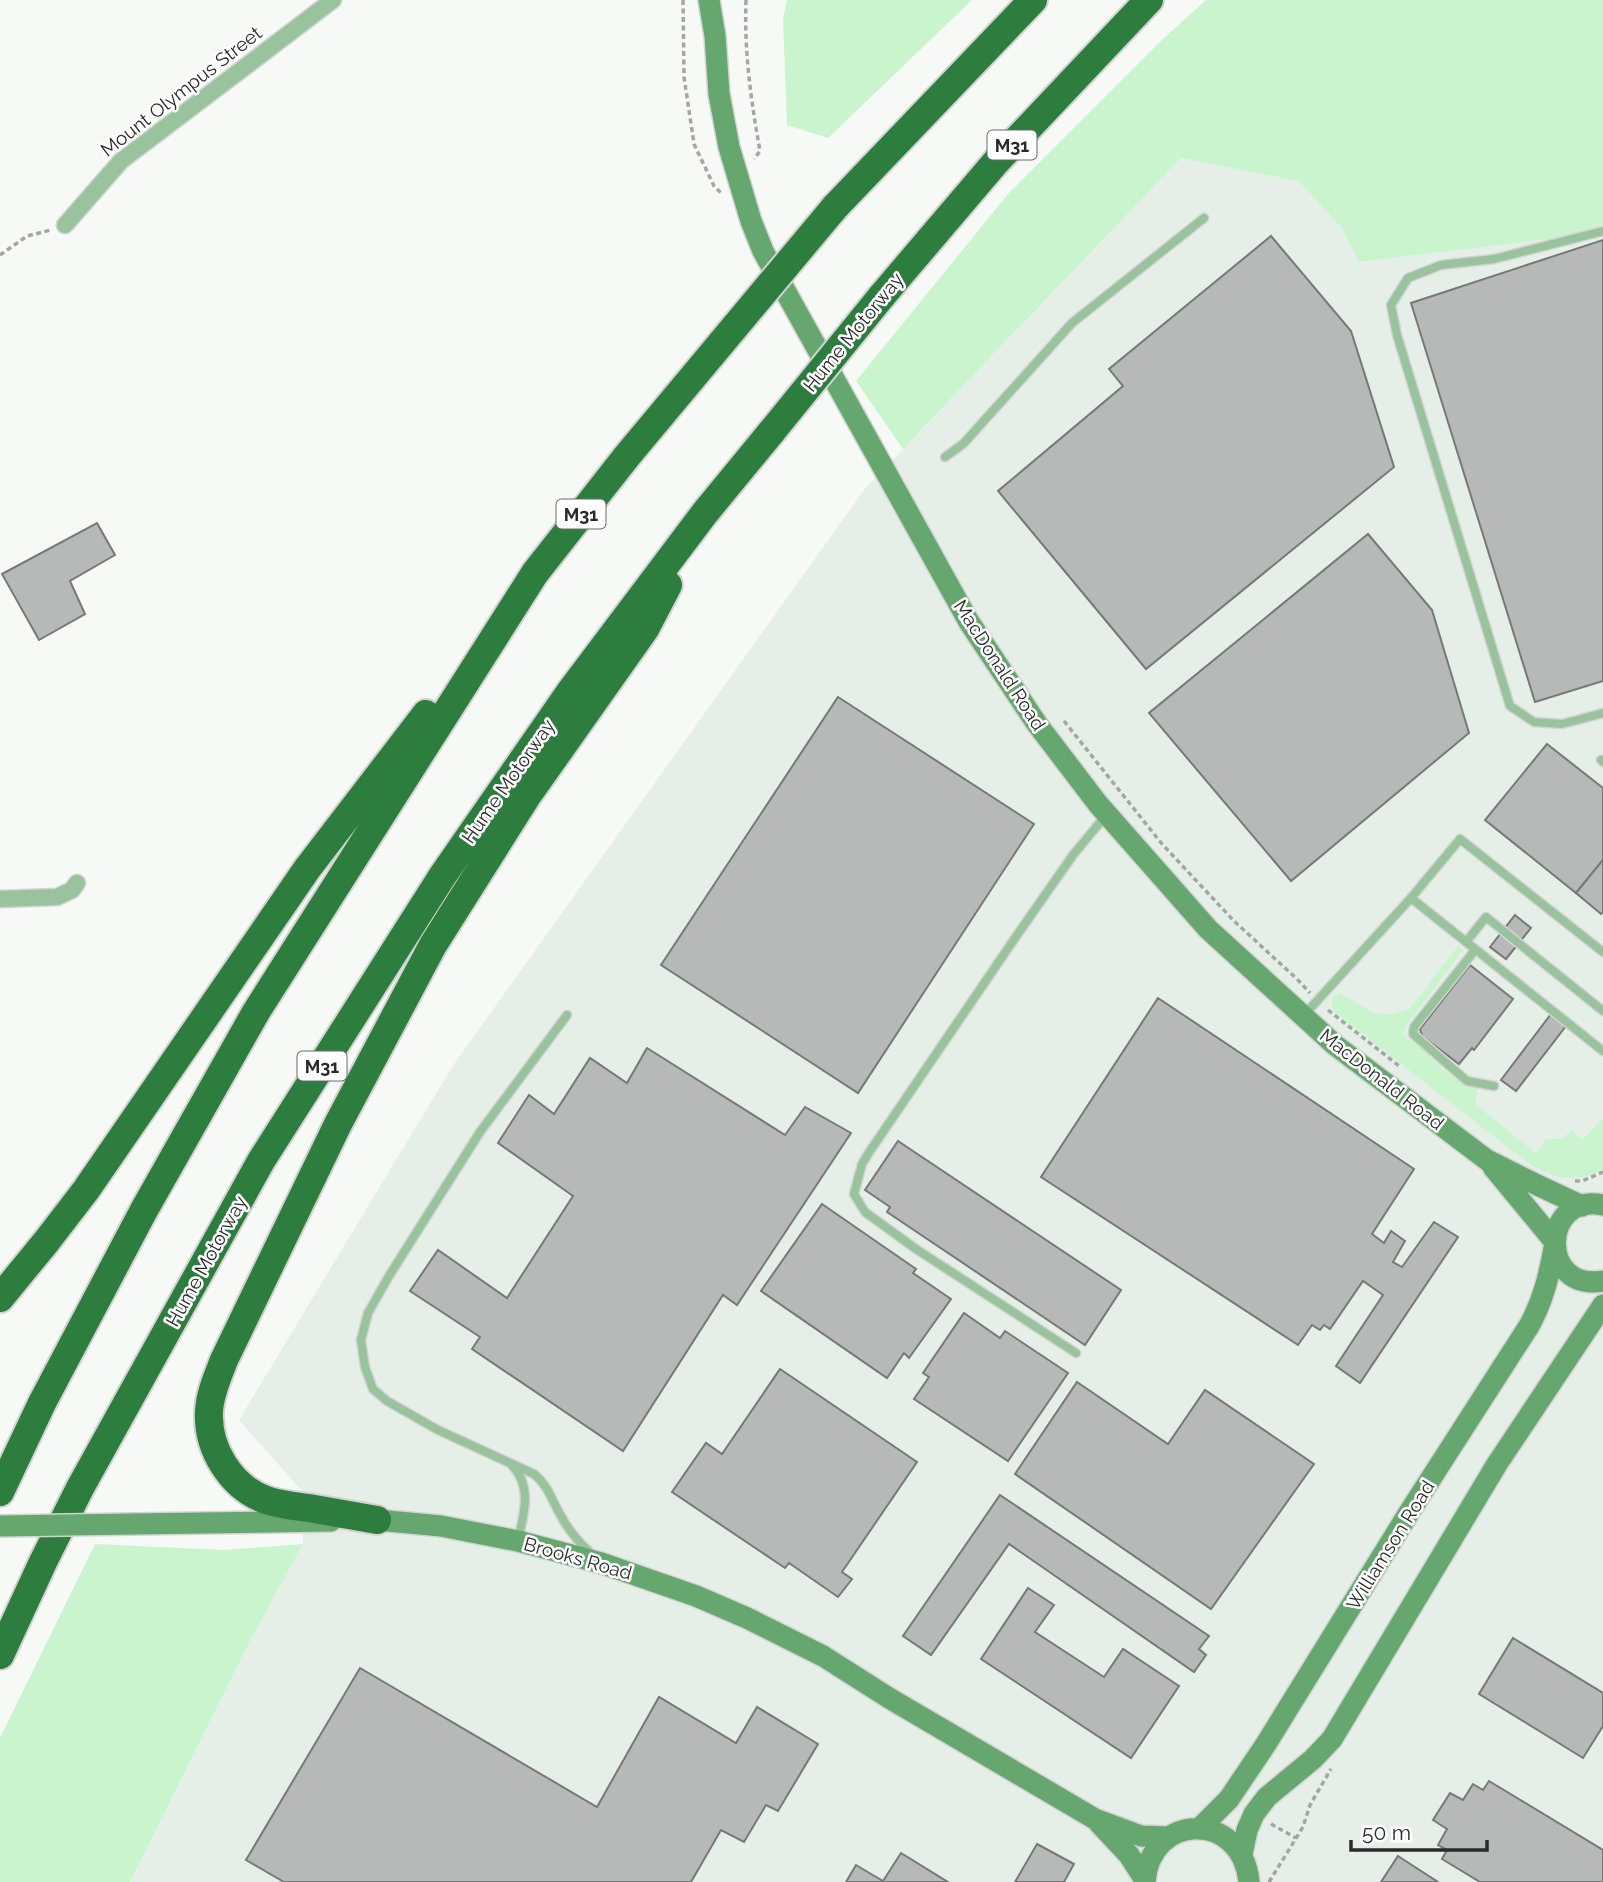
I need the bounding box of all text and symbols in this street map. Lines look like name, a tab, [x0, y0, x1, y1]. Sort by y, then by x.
street label: Mount Olympus Street	[96, 21, 266, 161]
road number: M31	[988, 130, 1036, 160]
street label: Hume Motorway	[798, 268, 908, 396]
road number: M31	[556, 500, 606, 528]
street label: MacDonald Road	[950, 596, 1050, 734]
street label: Hume Motorway	[457, 715, 559, 847]
street label: MacDonald Road	[1316, 1024, 1448, 1134]
road number: M31	[298, 1051, 346, 1080]
street label: Hume Motorway	[161, 1192, 251, 1330]
street label: Williamson Road	[1341, 1476, 1439, 1614]
street label: Brooks Road	[521, 1532, 635, 1584]
scale bar	[1351, 1808, 1488, 1852]
text: 50 m	[1362, 1820, 1411, 1845]

